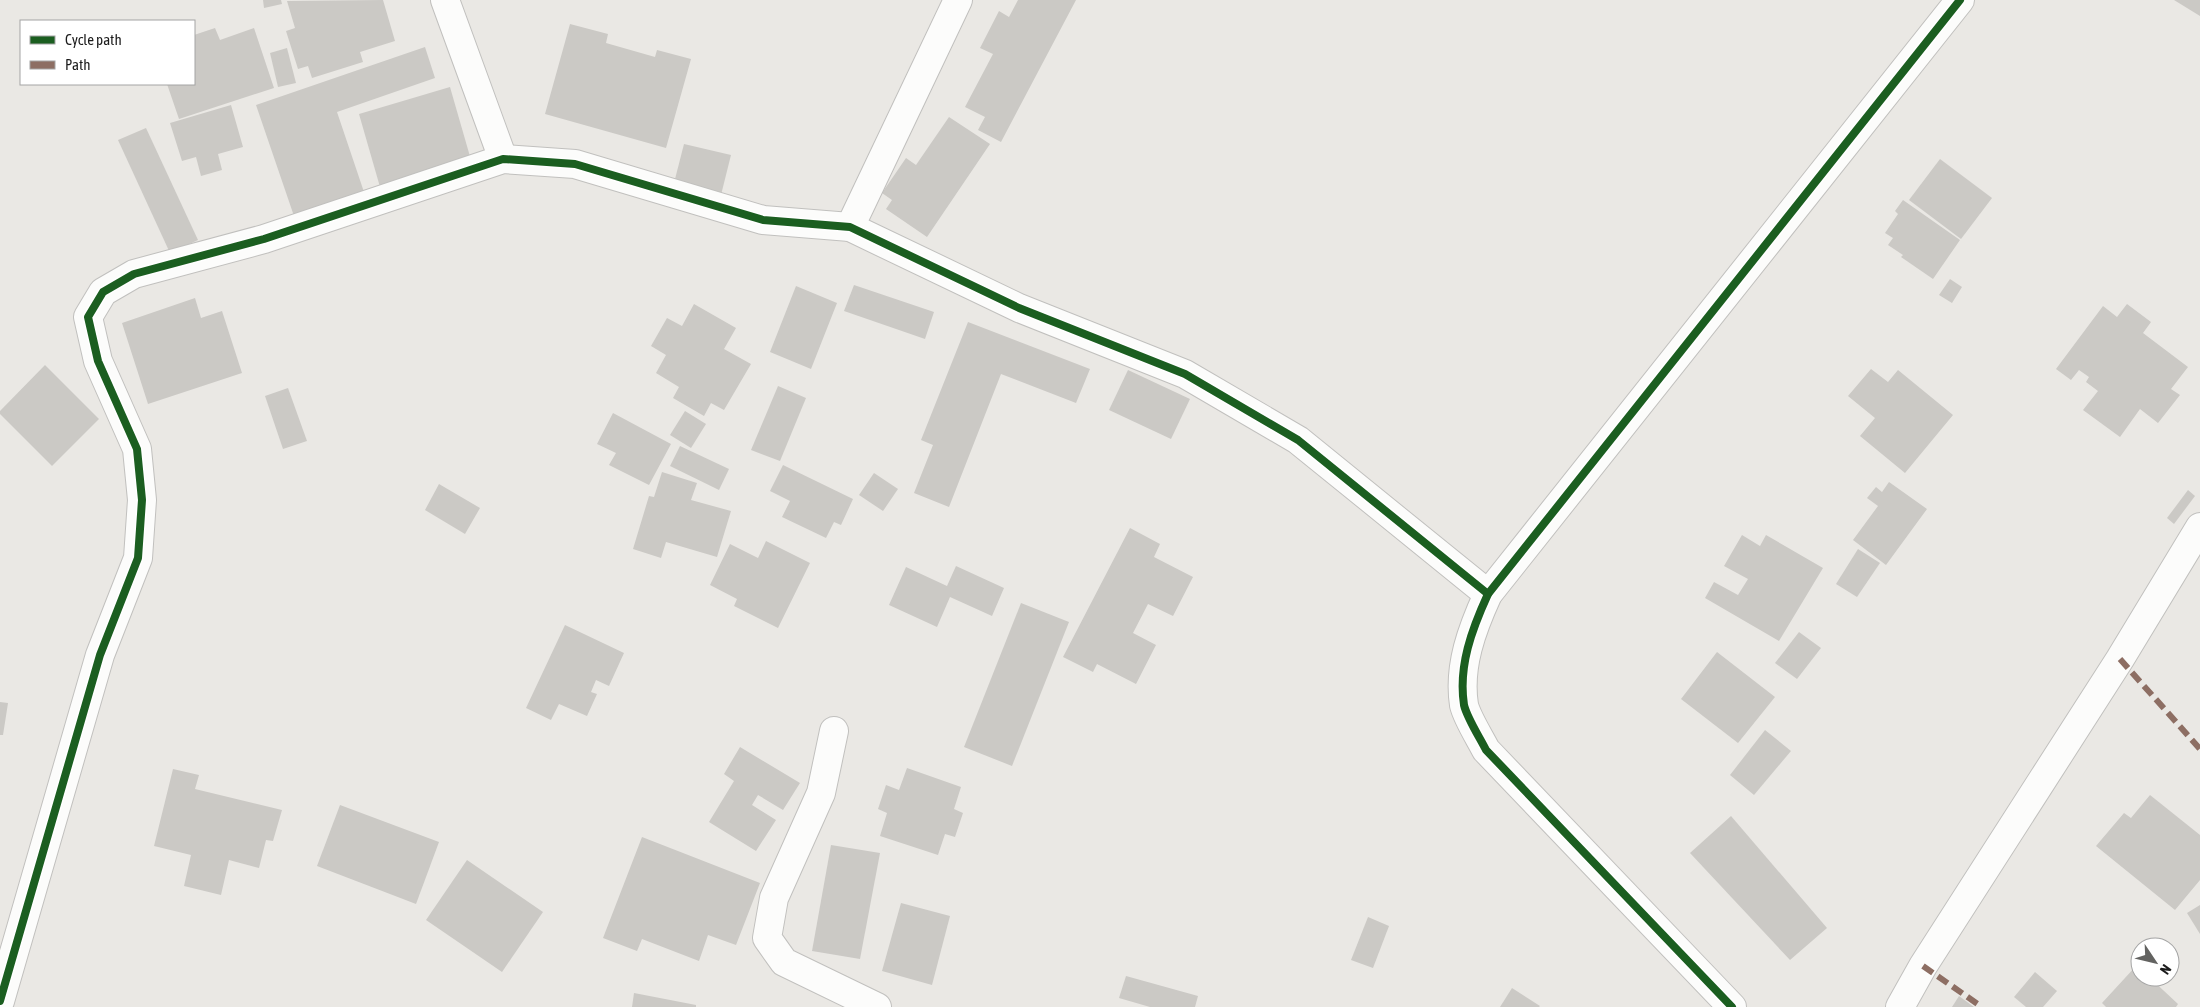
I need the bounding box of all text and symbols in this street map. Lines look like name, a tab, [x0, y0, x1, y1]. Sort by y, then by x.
legend	[20, 20, 195, 85]
text: Cycle path	[65, 31, 122, 48]
text: Path	[65, 56, 91, 73]
north arrow	[2130, 937, 2180, 987]
text: N	[2157, 961, 2175, 977]

